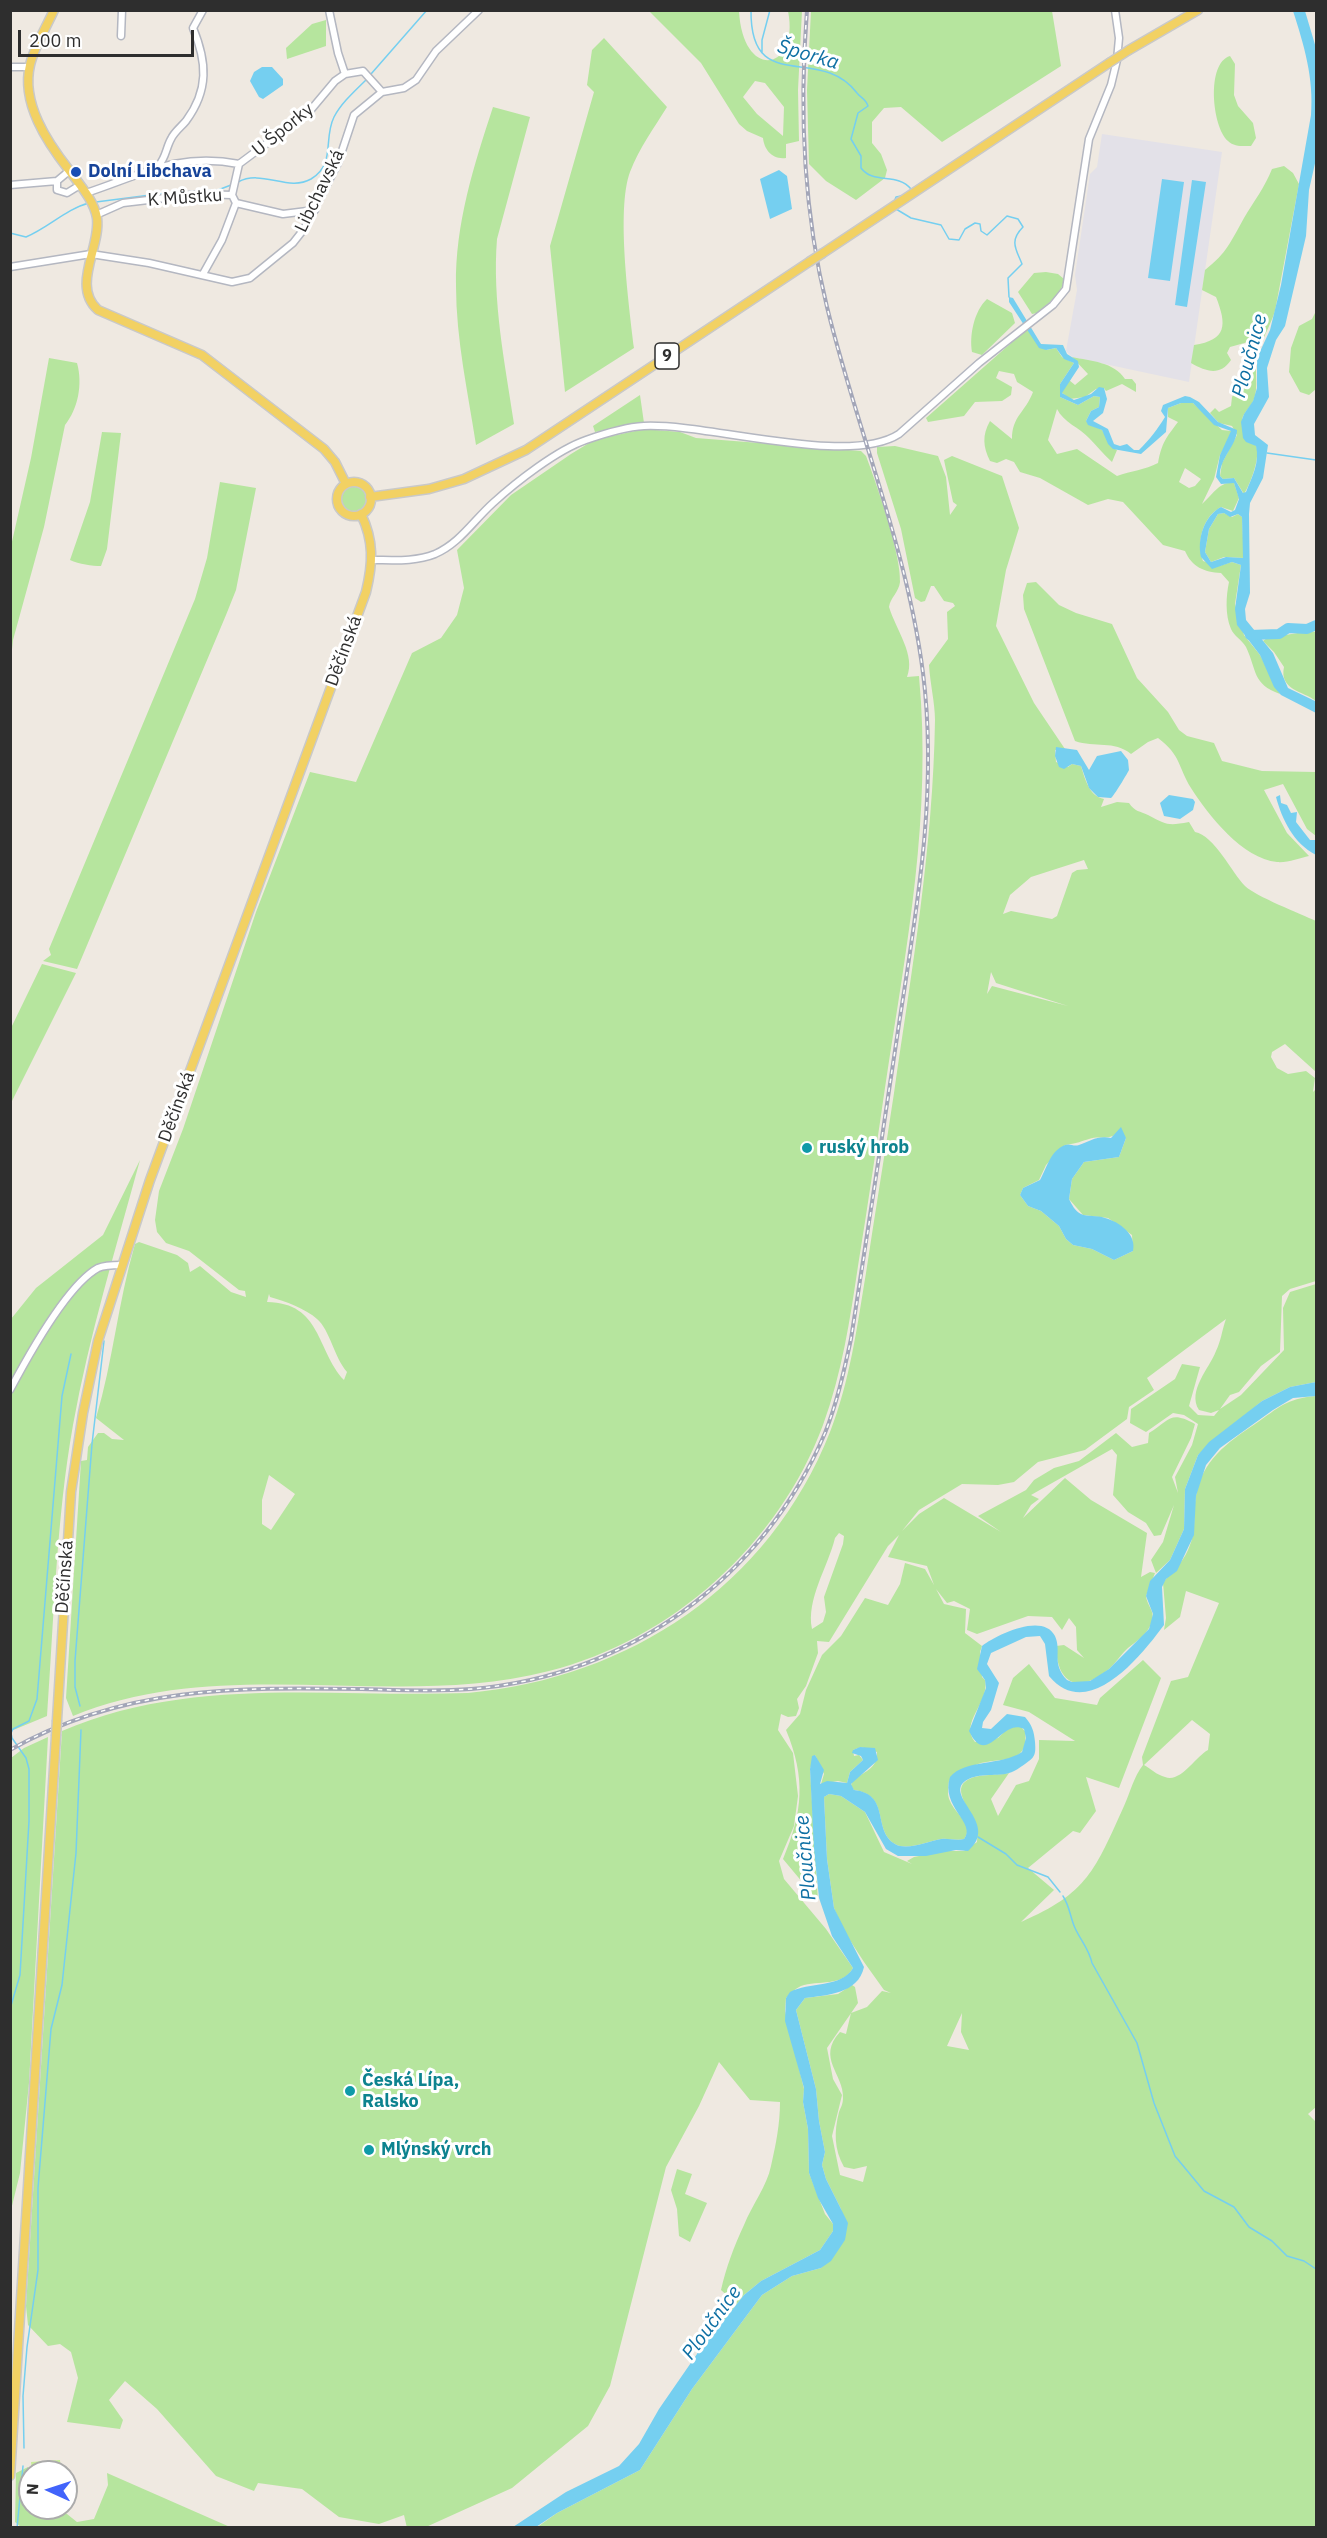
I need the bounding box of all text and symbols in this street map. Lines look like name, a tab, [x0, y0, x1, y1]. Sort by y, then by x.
scale bar	[21, 18, 196, 56]
text: 200 m	[29, 29, 81, 52]
water label: Šporka	[774, 35, 842, 75]
street label: U Šporky	[248, 99, 318, 161]
street label: Libchavská	[291, 146, 349, 236]
place label: Dolní Libchava	[88, 161, 212, 183]
marker: Dolní Libchava	[69, 165, 83, 179]
street label: K Můstku	[147, 185, 223, 211]
water label: Ploučnice	[1227, 312, 1273, 400]
road number: 9	[655, 343, 679, 369]
street label: Děčínská	[321, 613, 367, 689]
street label: Děčínská	[154, 1069, 200, 1145]
place label: ruský hrob	[819, 1137, 909, 1159]
marker: ruský hrob	[800, 1141, 814, 1155]
street label: Děčínská	[52, 1540, 78, 1614]
water label: Ploučnice	[790, 1814, 822, 1902]
place label: Česká Lípa, Ralsko	[362, 2070, 459, 2112]
marker: Česká Lípa, Ralsko	[343, 2084, 357, 2098]
place label: Mlýnský vrch	[381, 2139, 492, 2161]
marker: Mlýnský vrch	[362, 2143, 376, 2157]
water label: Ploučnice	[677, 2281, 747, 2365]
north arrow	[18, 2460, 78, 2520]
text: N	[22, 2483, 42, 2495]

